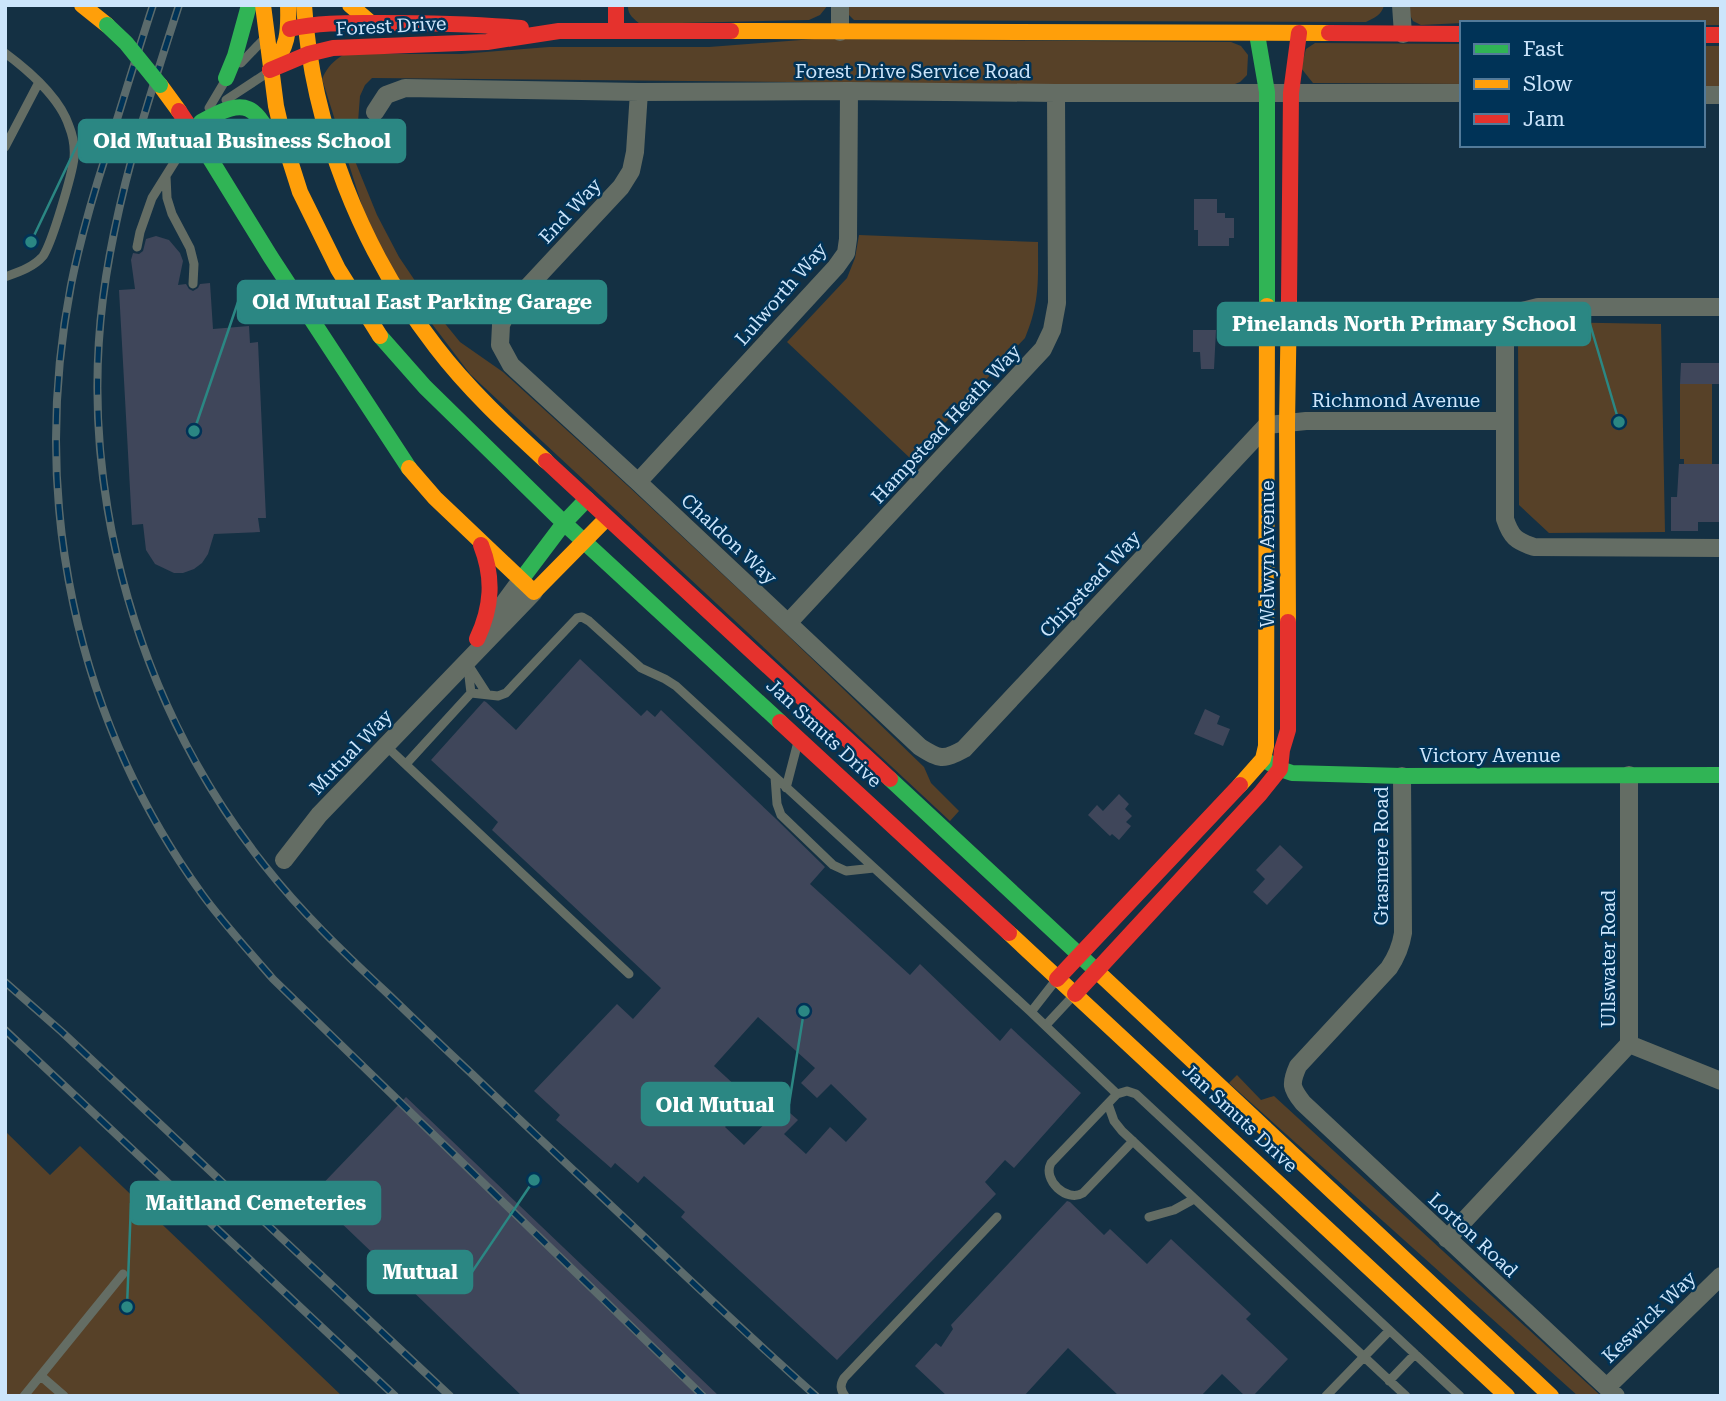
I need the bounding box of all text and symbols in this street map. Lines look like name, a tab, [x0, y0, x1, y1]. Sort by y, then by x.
street label: Forest Drive	[335, 12, 447, 40]
legend	[1460, 21, 1705, 147]
text: Fast	[1523, 37, 1564, 61]
street label: Forest Drive Service Road	[795, 60, 1031, 83]
text: Slow	[1523, 72, 1573, 96]
text: Jam	[1523, 107, 1565, 131]
callout: Old Mutual Business School	[79, 120, 405, 162]
text: Old Mutual Business School	[93, 129, 391, 153]
street label: End Way	[534, 173, 607, 248]
street label: Lulworth Way	[730, 237, 832, 350]
callout: Old Mutual East Parking Garage	[238, 281, 606, 323]
text: Old Mutual East Parking Garage	[252, 290, 592, 314]
callout: Pinelands North Primary School	[1218, 303, 1590, 345]
text: Pinelands North Primary School	[1232, 312, 1576, 336]
street label: Hampstead Heath Way	[866, 339, 1026, 508]
street label: Richmond Avenue	[1312, 389, 1480, 412]
street label: Welwyn Avenue	[1256, 480, 1279, 628]
street label: Chaldon Way	[676, 489, 782, 590]
street label: Chipstead Way	[1035, 525, 1146, 642]
street label: Jan Smuts Drive	[762, 674, 886, 792]
street label: Mutual Way	[305, 704, 398, 799]
street label: Victory Avenue	[1420, 744, 1560, 767]
street label: Grasmere Road	[1370, 786, 1393, 926]
street label: Ullswater Road	[1597, 890, 1620, 1028]
street label: Jan Smuts Drive	[1178, 1059, 1302, 1177]
callout: Old Mutual	[642, 1083, 789, 1125]
text: Old Mutual	[656, 1093, 774, 1117]
callout: Maitland Cemeteries	[131, 1182, 380, 1224]
street label: Lorton Road	[1423, 1188, 1523, 1282]
text: Maitland Cemeteries	[146, 1191, 367, 1215]
callout: Mutual	[368, 1251, 472, 1293]
text: Mutual	[382, 1260, 458, 1284]
street label: Keswick Way	[1597, 1266, 1701, 1368]

